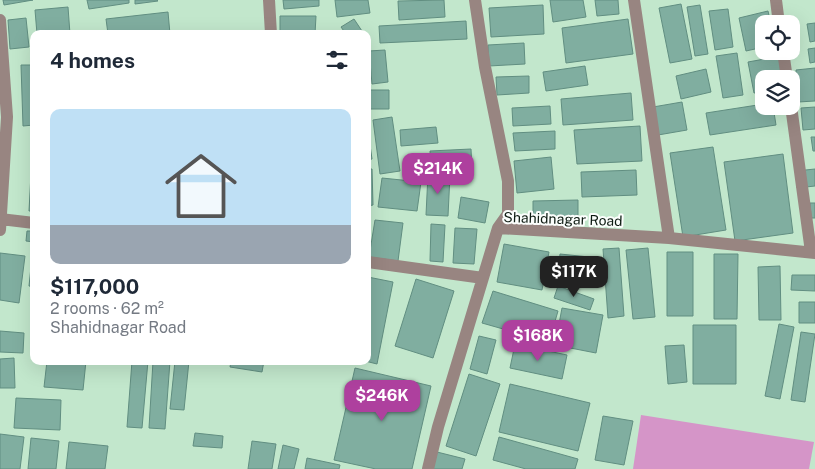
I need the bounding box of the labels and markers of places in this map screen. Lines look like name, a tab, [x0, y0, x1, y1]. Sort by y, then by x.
pin: $214K	[403, 152, 473, 195]
pin: $117K	[539, 256, 609, 298]
pin: $168K	[503, 320, 573, 362]
pin: $246K	[347, 380, 417, 422]

